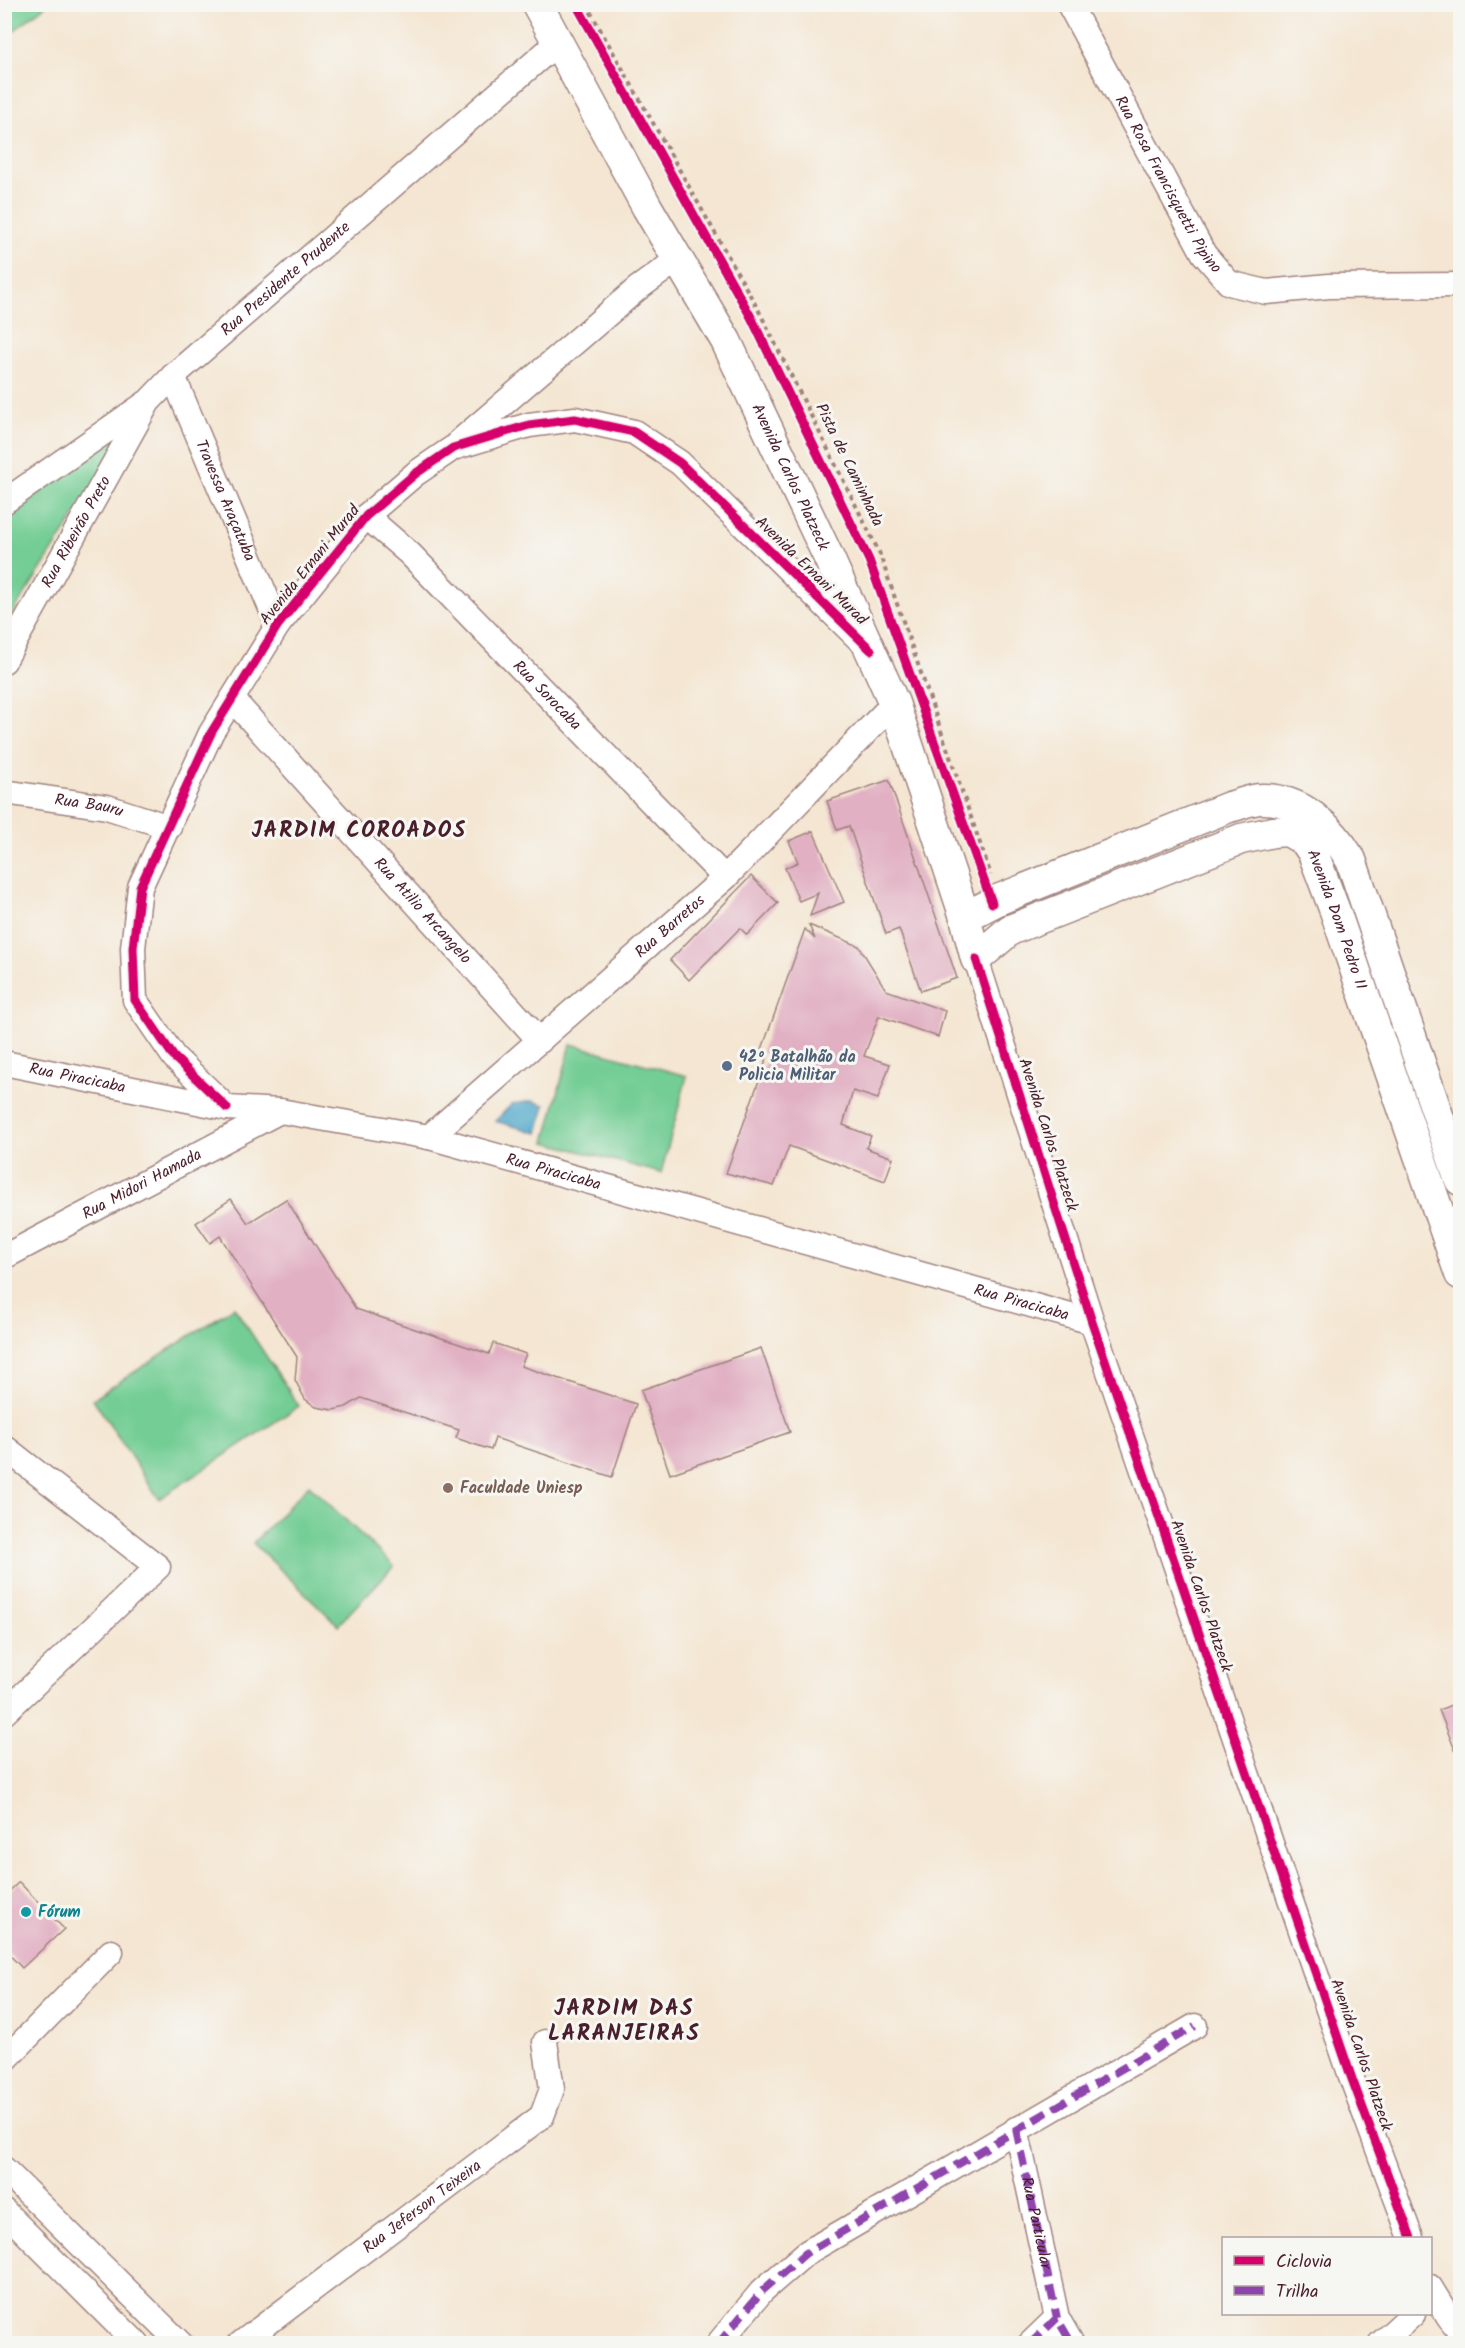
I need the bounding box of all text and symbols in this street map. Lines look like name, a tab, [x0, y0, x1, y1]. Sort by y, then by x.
street label: Rua Rosa Francisquetti Pipino	[1108, 91, 1228, 279]
street label: Rua Presidente Prudente	[215, 215, 356, 342]
street label: Avenida Carlos Platzeck	[745, 399, 836, 555]
street label: Pista de Caminhada	[808, 399, 890, 531]
street label: Travessa Araçatuba	[189, 436, 262, 565]
street label: Rua Ribeirão Preto	[35, 471, 117, 592]
street label: Avenida Ernani Murad	[254, 499, 367, 631]
street label: Avenida Ernani Murad	[749, 510, 874, 632]
street label: Rua Sorocaba	[507, 654, 588, 736]
street label: Rua Bauru	[53, 787, 127, 824]
district label: JARDIM COROADOS	[251, 814, 467, 849]
street label: Avenida Dom Pedro II	[1300, 846, 1374, 993]
street label: Rua Atilio Arcangelo	[368, 852, 478, 970]
street label: Rua Barretos	[629, 888, 711, 964]
place label: 42º Batalhão da Policia Militar	[739, 1045, 856, 1088]
street label: Avenida Carlos Platzeck	[1011, 1055, 1085, 1215]
street label: Rua Piracicaba	[27, 1056, 128, 1100]
marker: 42º Batalhão da Policia Militar	[720, 1059, 734, 1073]
street label: Rua Midori Hamada	[78, 1142, 206, 1226]
street label: Rua Piracicaba	[503, 1147, 604, 1197]
street label: Rua Piracicaba	[971, 1277, 1072, 1328]
place label: Faculdade Uniesp	[460, 1476, 583, 1501]
marker: Faculdade Uniesp	[441, 1481, 455, 1495]
street label: Avenida Carlos Platzeck	[1163, 1516, 1239, 1676]
place label: Fórum	[38, 1900, 81, 1925]
marker: Fórum	[19, 1905, 33, 1919]
street label: Avenida Carlos Platzeck	[1323, 1975, 1399, 2135]
district label: JARDIM DAS LARANJEIRAS	[548, 1992, 700, 2052]
street label: Rua Jeferson Teixeira	[357, 2153, 487, 2260]
street label: Rua Particular	[1014, 2174, 1059, 2273]
legend	[1222, 2237, 1432, 2315]
text: Ciclovia	[1276, 2248, 1332, 2277]
text: Trilha	[1276, 2278, 1318, 2307]

